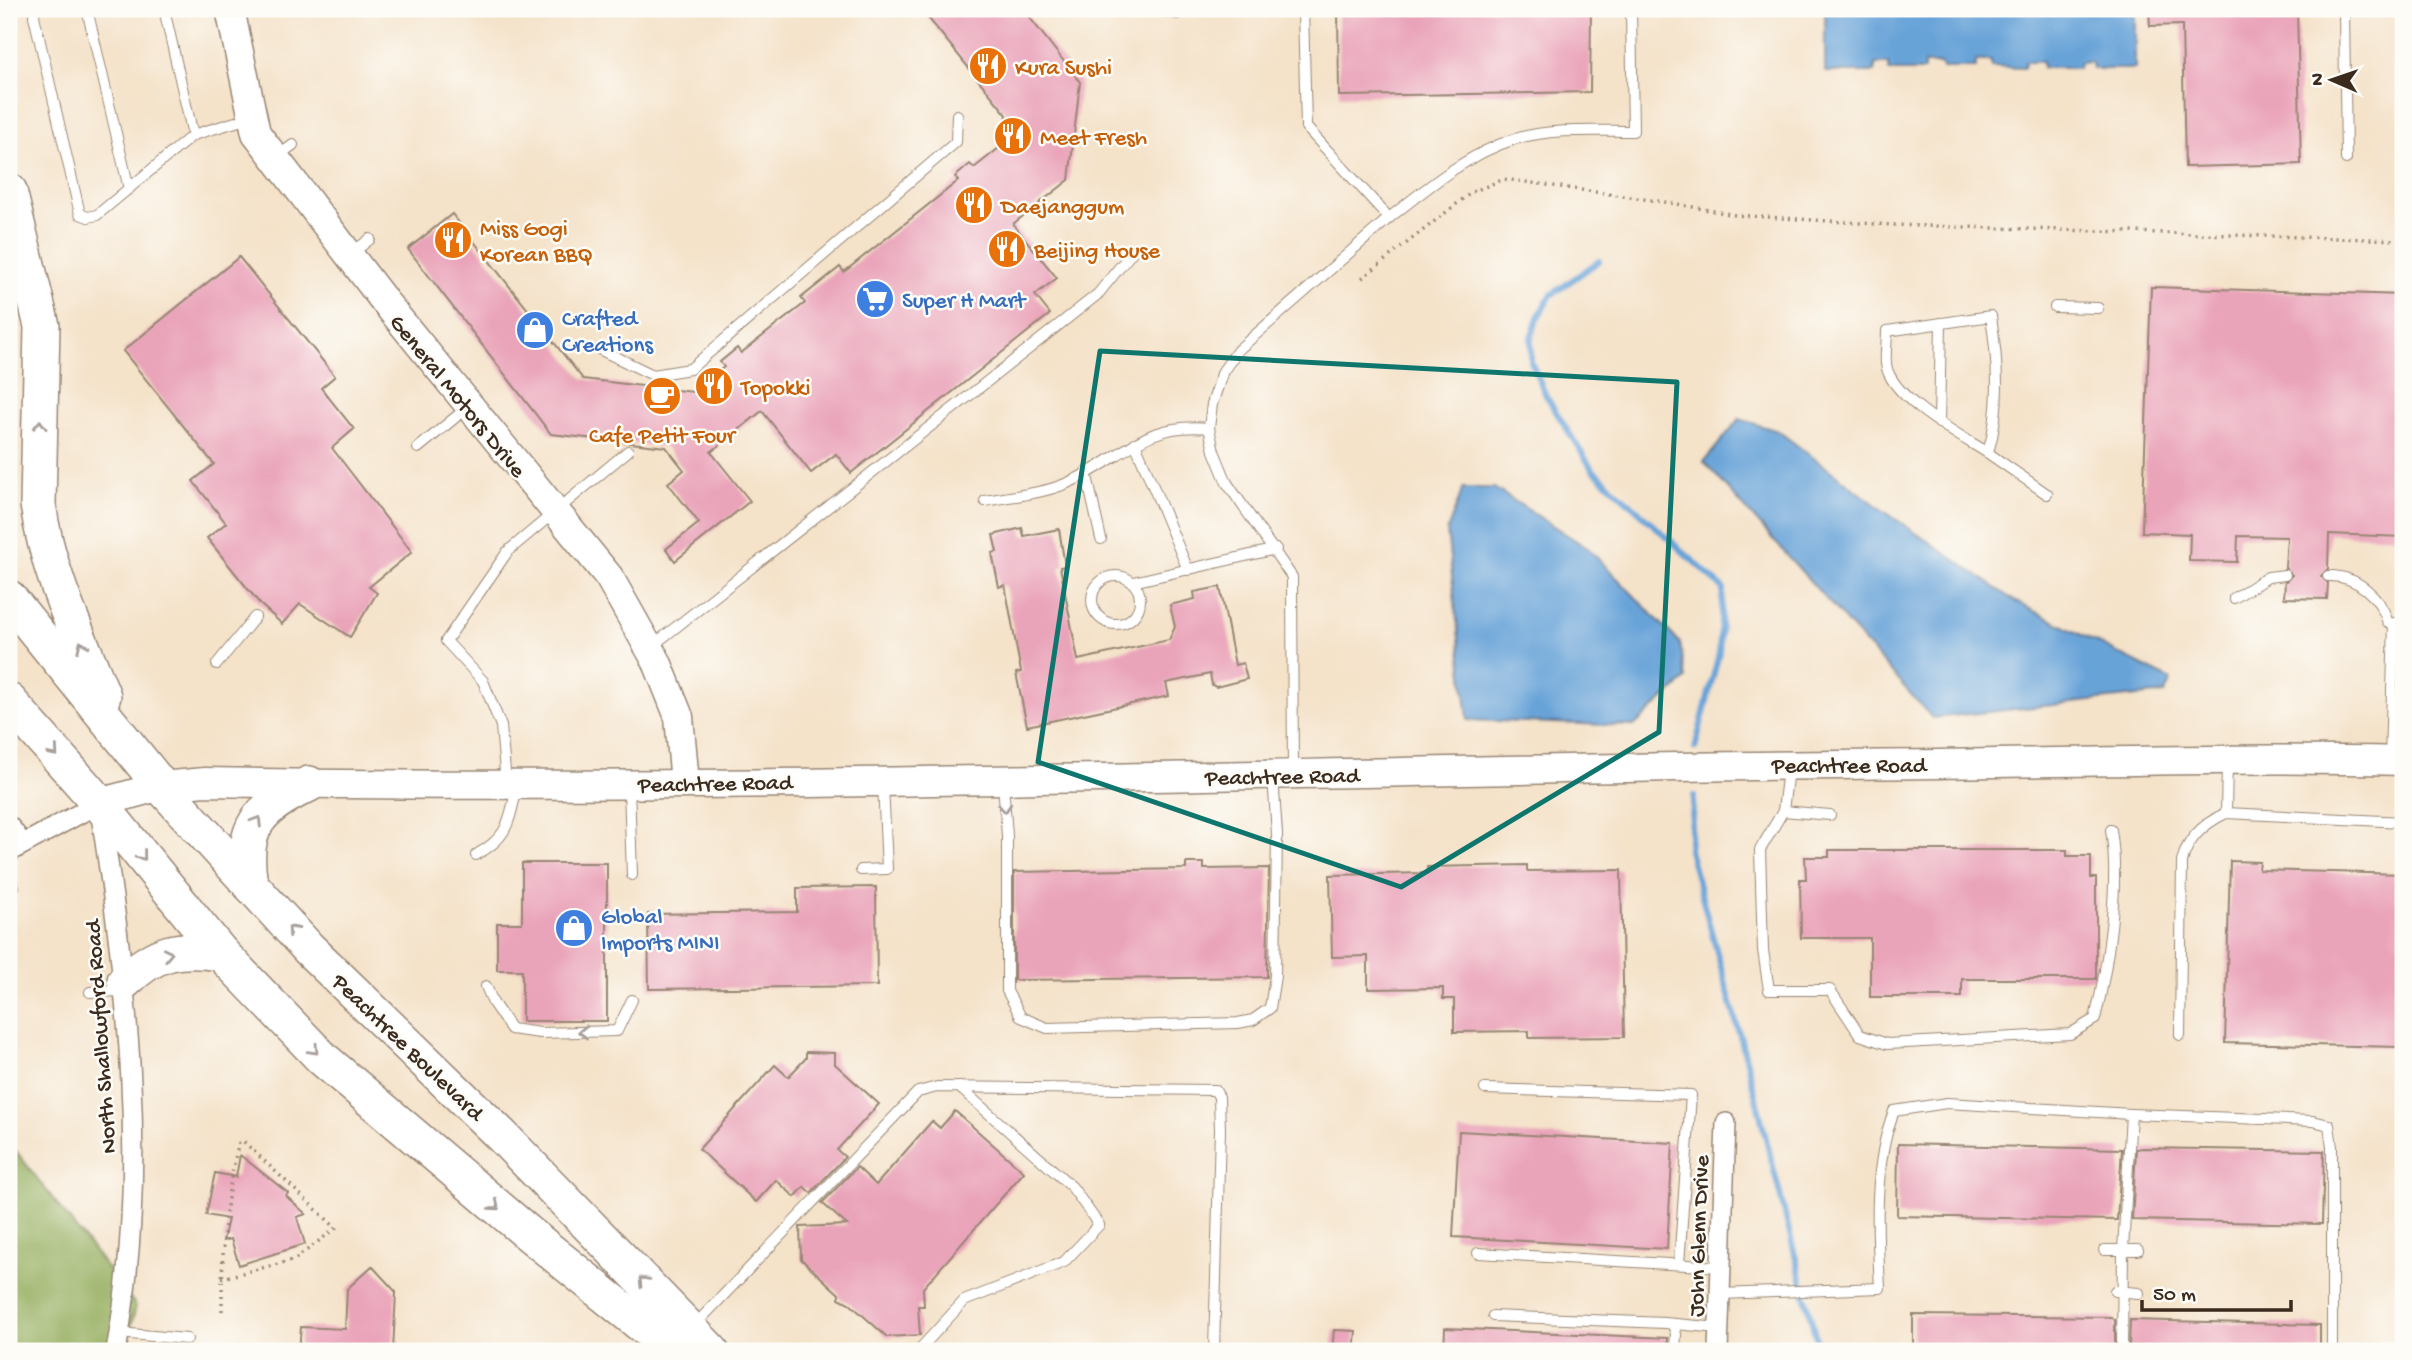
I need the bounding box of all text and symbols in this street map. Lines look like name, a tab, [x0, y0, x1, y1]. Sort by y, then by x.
restaurant icon: Kura Sushi	[967, 45, 1009, 87]
north arrow	[2296, 46, 2366, 116]
place label: Kura Sushi	[1015, 56, 1112, 83]
text: N	[2307, 73, 2330, 86]
restaurant icon: Meet Fresh	[992, 115, 1034, 157]
place label: Meet Fresh	[1040, 126, 1147, 153]
restaurant icon: Daejanggum	[953, 184, 995, 226]
place label: Daejanggum	[999, 195, 1124, 222]
place label: Miss Gogi Korean BBQ	[480, 217, 593, 270]
restaurant icon: Miss Gogi Korean BBQ	[432, 219, 474, 261]
restaurant icon: Beijing House	[986, 228, 1028, 270]
place label: Beijing House	[1033, 239, 1161, 266]
supermarket icon: Super H Mart	[854, 278, 896, 320]
place label: Super H Mart	[902, 289, 1027, 316]
place label: Crafted Creations	[562, 307, 653, 360]
shop icon: Crafted Creations	[514, 309, 556, 351]
street label: General Motors Drive	[382, 310, 531, 485]
restaurant icon: Topokki	[693, 365, 735, 407]
cafe icon: Cafe Petit Four	[641, 375, 683, 417]
place label: Topokki	[739, 376, 811, 403]
one-way arrow	[32, 420, 48, 430]
place label: Cafe Petit Four	[589, 424, 737, 451]
one-way arrow	[76, 640, 90, 653]
one-way arrow	[46, 744, 58, 757]
street label: Peachtree Road	[1771, 754, 1928, 781]
street label: Peachtree Road	[1204, 764, 1361, 793]
street label: Peachtree Road	[637, 771, 794, 800]
one-way arrow	[997, 803, 1012, 814]
one-way arrow	[248, 816, 261, 829]
one-way arrow	[134, 848, 146, 861]
place label: Global Imports MINI	[601, 905, 720, 958]
shop icon: Global Imports MINI	[553, 907, 595, 949]
street label: North Shallowford Road	[81, 917, 124, 1155]
one-way arrow	[287, 925, 300, 938]
one-way arrow	[162, 947, 174, 962]
street label: Peachtree Boulevard	[324, 969, 489, 1129]
one-way arrow	[577, 1024, 588, 1039]
one-way arrow	[306, 1041, 319, 1054]
street label: John Glenn Drive	[1684, 1154, 1717, 1317]
one-way arrow	[487, 1198, 500, 1210]
scale bar	[2142, 1269, 2291, 1313]
one-way arrow	[638, 1276, 651, 1289]
text: 50 m	[2153, 1284, 2196, 1309]

